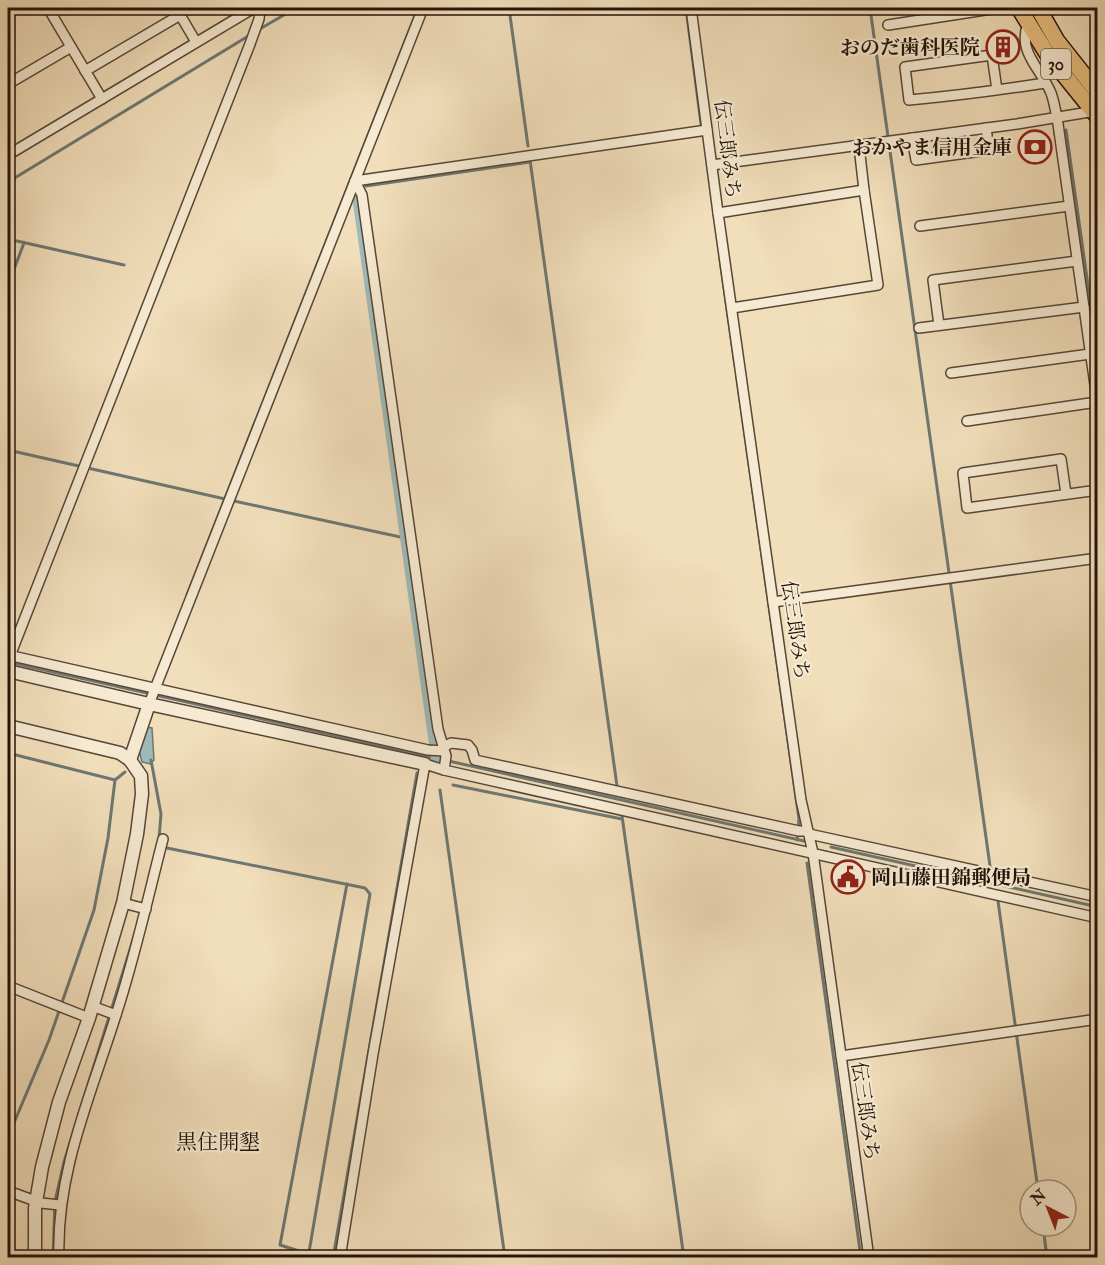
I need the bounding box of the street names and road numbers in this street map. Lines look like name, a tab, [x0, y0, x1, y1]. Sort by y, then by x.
road number: 30	[1041, 49, 1071, 79]
street label: 伝三郎みち	[709, 98, 746, 200]
street label: 伝三郎みち	[776, 579, 815, 681]
street label: 伝三郎みち	[846, 1060, 885, 1162]

